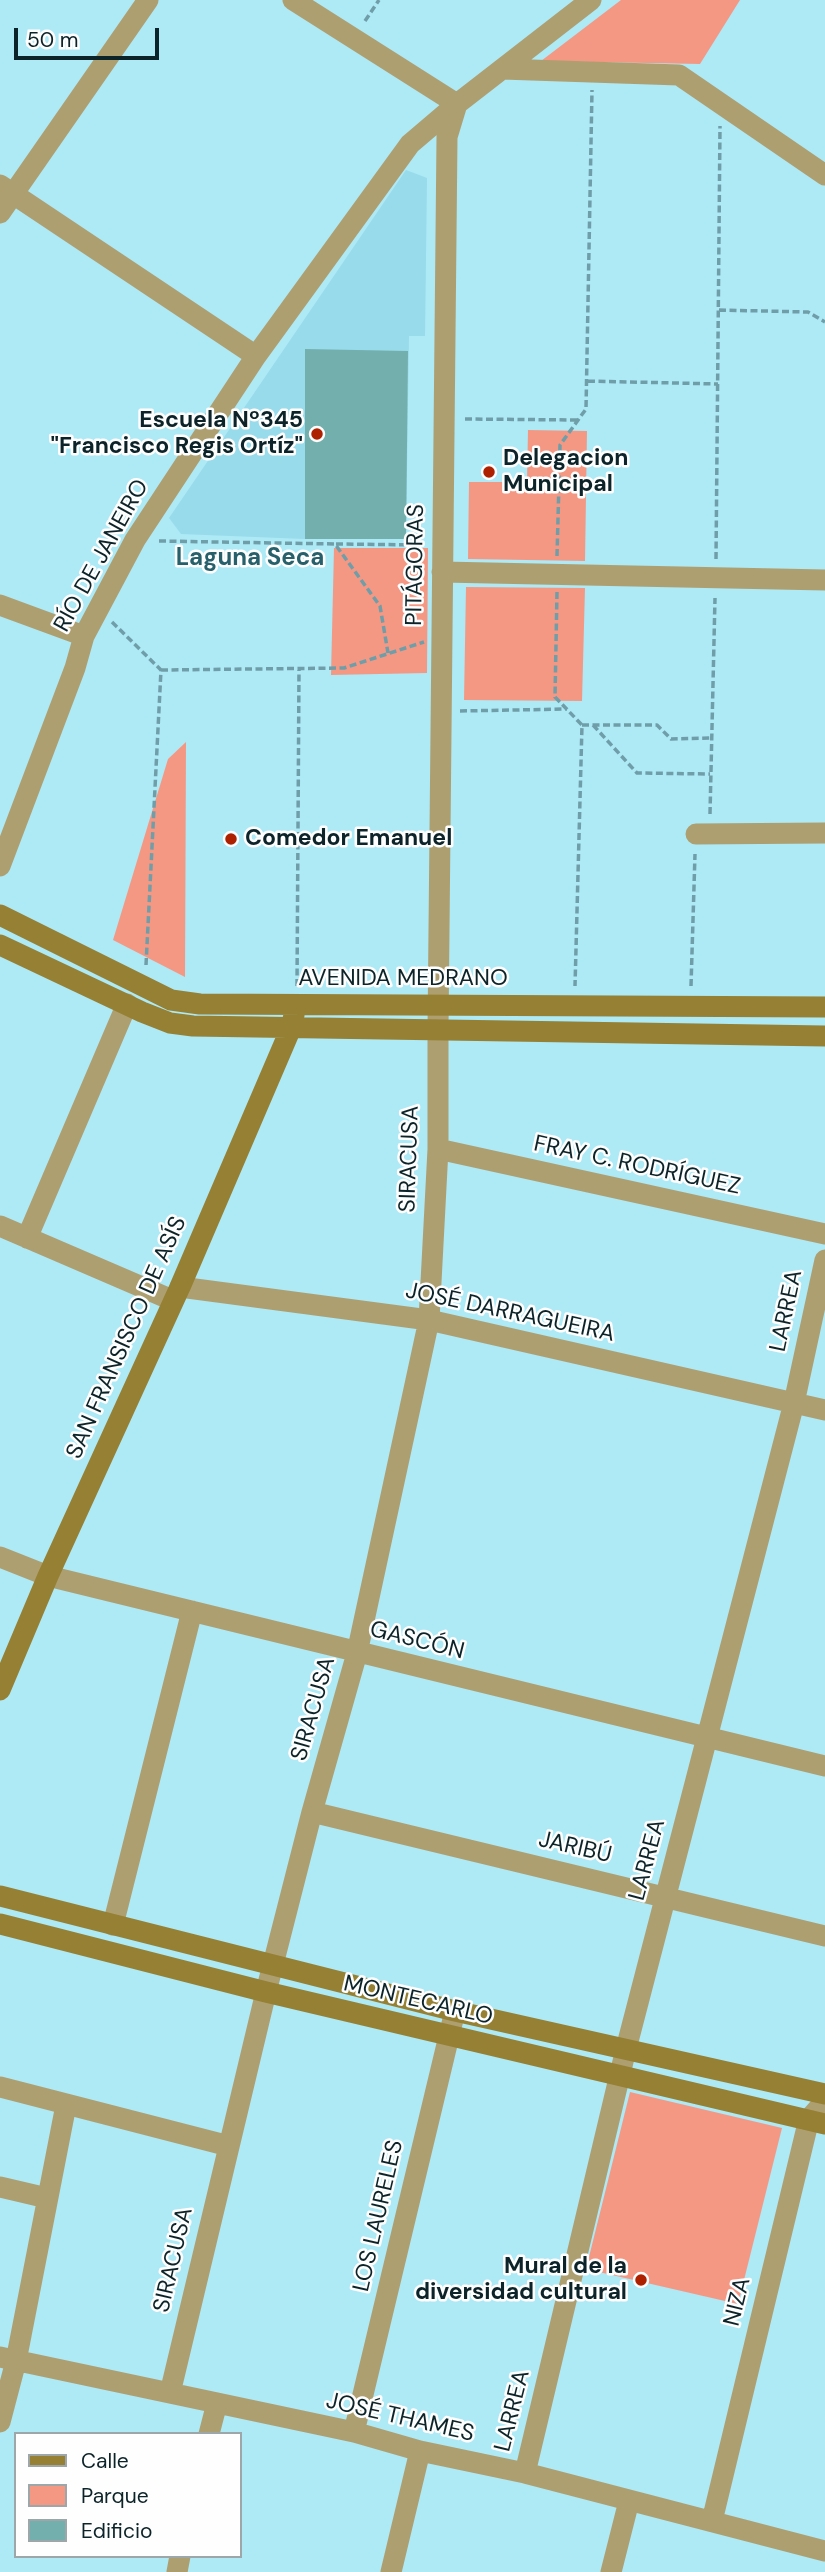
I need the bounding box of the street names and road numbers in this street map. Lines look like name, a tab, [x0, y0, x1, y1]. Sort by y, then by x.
street label: RÍO DE JANEIRO	[49, 475, 155, 637]
street label: PITÁGORAS	[401, 504, 431, 626]
street label: AVENIDA MEDRANO	[298, 965, 508, 993]
street label: SIRACUSA	[394, 1105, 426, 1213]
street label: FRAY C. RODRÍGUEZ	[531, 1131, 743, 1201]
street label: SAN FRANSISCO DE ASÍS	[61, 1212, 193, 1464]
street label: LARREA	[765, 1268, 809, 1354]
street label: JOSÉ DARRAGUEIRA	[403, 1277, 617, 1349]
street label: GASCÓN	[367, 1616, 467, 1666]
street label: SIRACUSA	[286, 1654, 342, 1764]
street label: LARREA	[624, 1816, 672, 1904]
street label: JARIBÚ	[536, 1826, 614, 1870]
street label: MONTECARLO	[341, 1970, 495, 2032]
street label: LOS LAURELES	[348, 2137, 410, 2295]
street label: SIRACUSA	[149, 2205, 199, 2315]
street label: NIZA	[719, 2275, 757, 2329]
street label: LARREA	[490, 2367, 536, 2455]
street label: JOSÉ THAMES	[323, 2388, 477, 2448]

